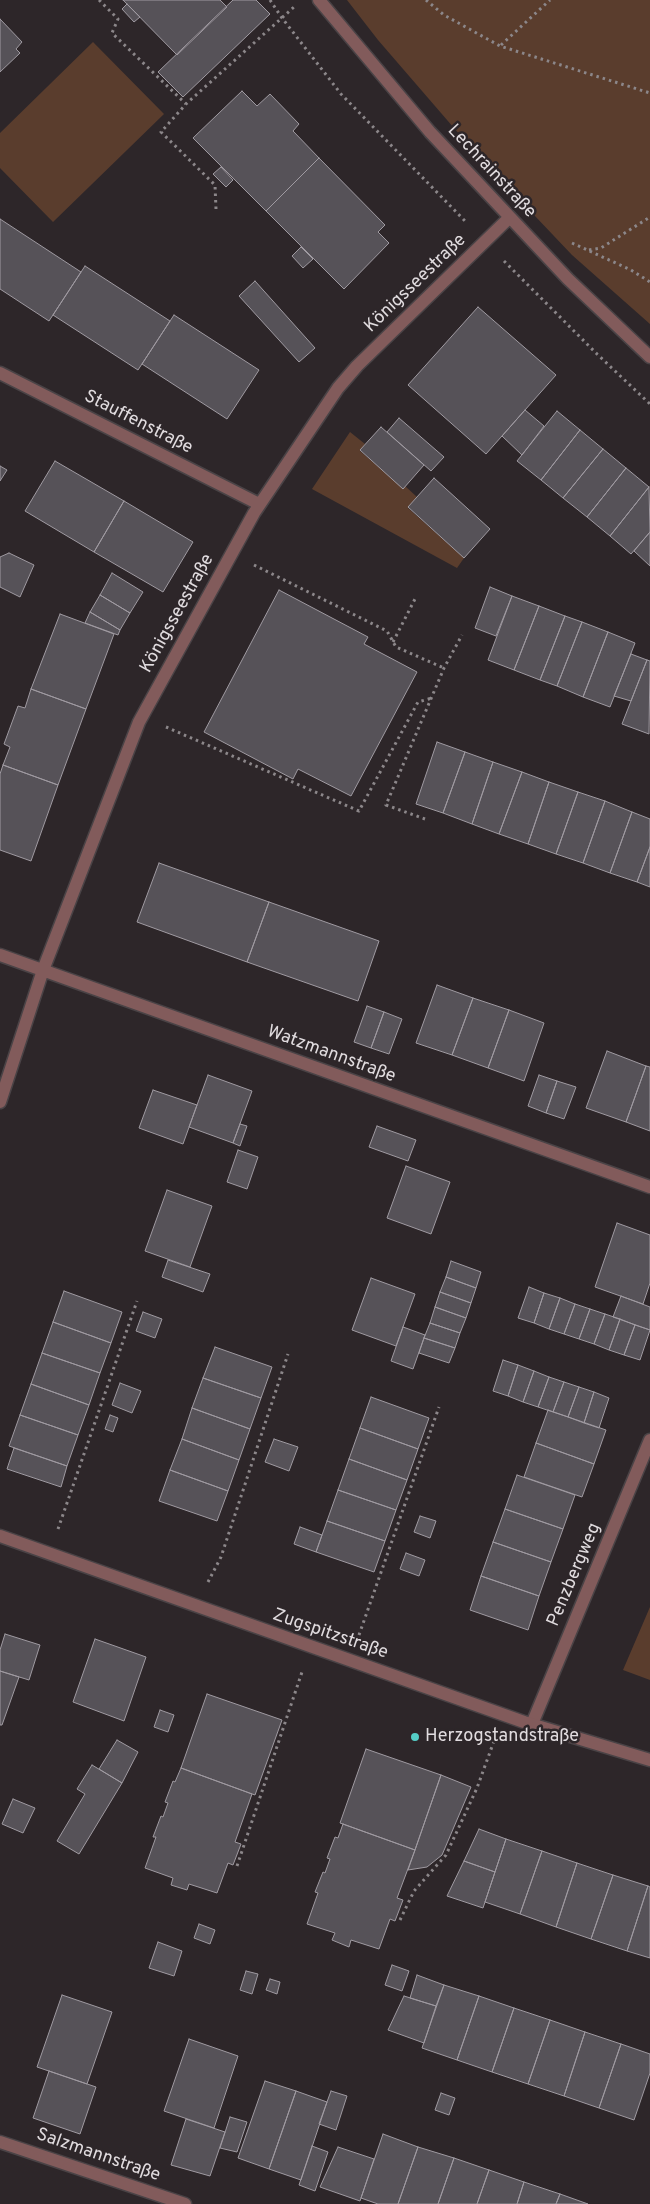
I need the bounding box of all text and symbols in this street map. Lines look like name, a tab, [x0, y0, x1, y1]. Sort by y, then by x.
street label: Lechrainstraße	[442, 121, 540, 223]
street label: Königsseestraße	[361, 230, 471, 338]
street label: Stauffenstraße	[80, 386, 196, 460]
street label: Königsseestraße	[136, 551, 220, 677]
street label: Watzmannstraße	[264, 1022, 398, 1088]
street label: Penzbergweg	[544, 1520, 606, 1630]
street label: Zugspitzstraße	[269, 1605, 391, 1665]
place label: Herzogstandstraße	[425, 1726, 579, 1748]
marker: Herzogstandstraße	[409, 1731, 421, 1743]
street label: Salzmannstraße	[33, 2125, 163, 2187]

